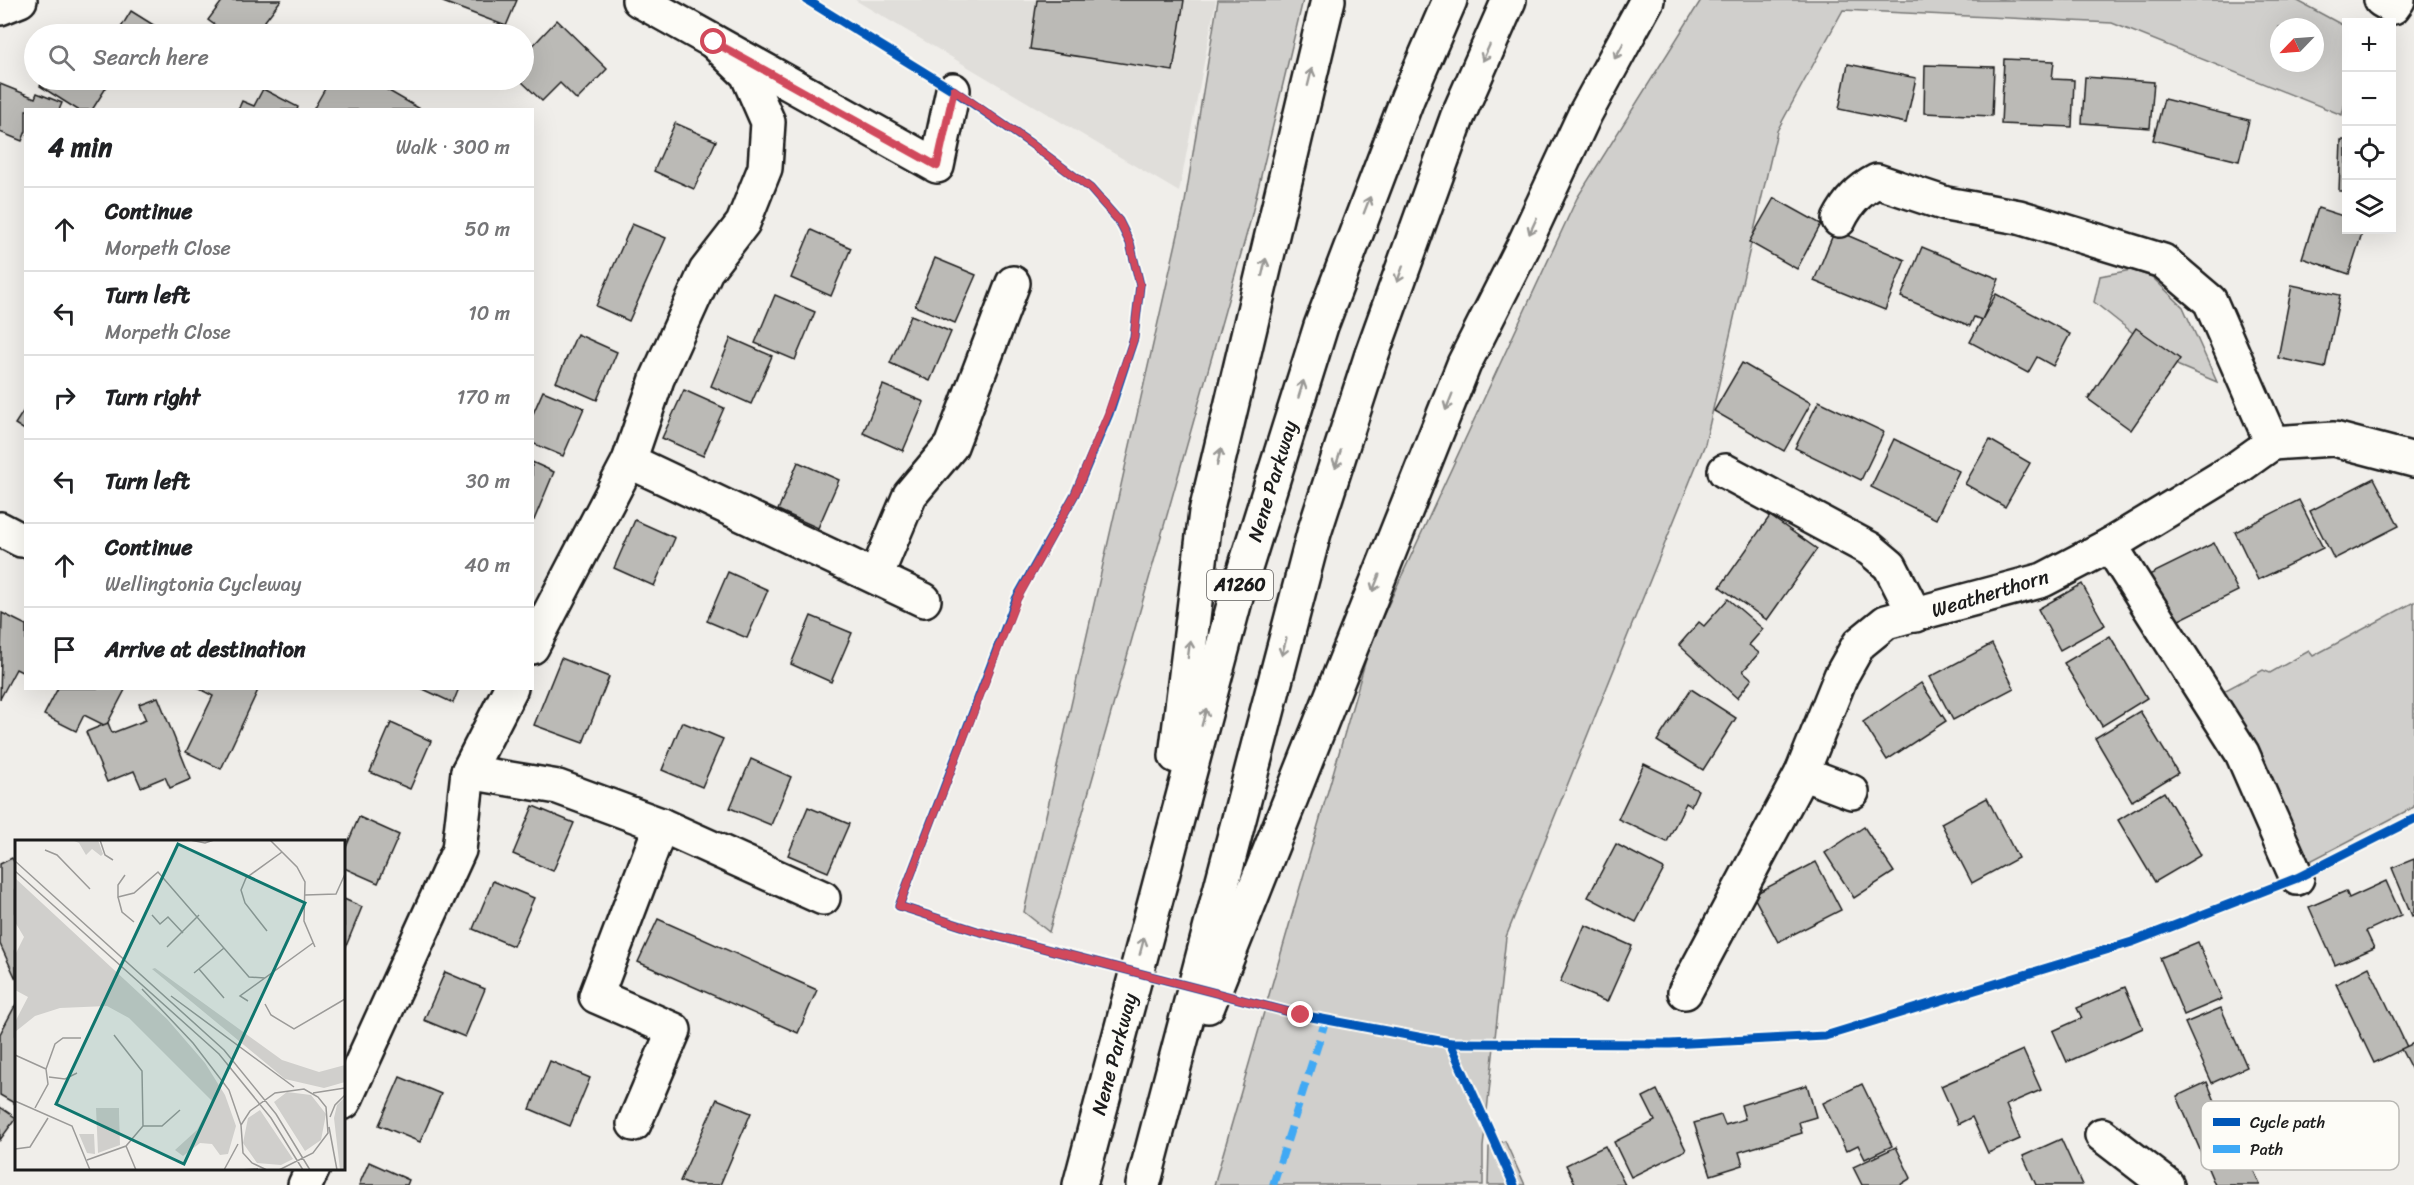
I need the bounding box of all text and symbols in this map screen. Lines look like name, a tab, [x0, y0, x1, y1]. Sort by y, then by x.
north arrow	[2270, 18, 2324, 72]
map controls	[2342, 18, 2396, 234]
button: +	[2342, 18, 2396, 72]
search box	[24, 24, 534, 90]
route start	[700, 28, 726, 54]
text: Search here	[93, 38, 209, 77]
icon: search	[45, 41, 78, 74]
one-way arrow	[1613, 42, 1624, 60]
one-way arrow	[1479, 44, 1491, 62]
one-way arrow	[1304, 68, 1316, 87]
button: −	[2342, 72, 2396, 126]
text: 4 min	[48, 124, 112, 170]
button: locate	[2342, 126, 2396, 180]
text: Walk · 300 m	[396, 130, 510, 165]
button: layers	[2342, 180, 2396, 234]
text: Continue	[105, 192, 193, 231]
one-way arrow	[1362, 197, 1373, 215]
text: 50 m	[465, 212, 510, 247]
icon: ahead	[48, 213, 81, 246]
one-way arrow	[1527, 217, 1539, 235]
text: Morpeth Close	[105, 231, 231, 266]
one-way arrow	[1259, 258, 1270, 277]
one-way arrow	[1394, 265, 1405, 283]
text: Turn left	[105, 276, 190, 315]
text: 10 m	[468, 296, 510, 331]
icon: left	[48, 297, 81, 330]
text: Morpeth Close	[105, 315, 231, 350]
text: Turn right	[105, 378, 200, 417]
text: 170 m	[457, 380, 510, 415]
one-way arrow	[1296, 380, 1307, 399]
icon: right	[48, 381, 81, 414]
one-way arrow	[1443, 392, 1454, 411]
street label: Nene Parkway	[1237, 416, 1308, 546]
one-way arrow	[1214, 447, 1226, 466]
one-way arrow	[1332, 449, 1343, 468]
text: Turn left	[105, 462, 190, 501]
text: 30 m	[466, 464, 510, 499]
icon: left	[48, 465, 81, 498]
text: Continue	[105, 528, 193, 567]
text: 40 m	[464, 548, 510, 583]
icon: ahead	[48, 549, 81, 582]
street label: Weatherthorn	[1927, 559, 2053, 628]
text: Wellingtonia Cycleway	[105, 567, 301, 602]
road number: A1260	[1207, 570, 1273, 600]
one-way arrow	[1369, 573, 1380, 591]
text: Arrive at destination	[105, 630, 306, 669]
icon: arrive	[48, 633, 81, 666]
one-way arrow	[1278, 637, 1289, 656]
one-way arrow	[1184, 640, 1195, 659]
one-way arrow	[1198, 708, 1210, 727]
inset map	[15, 840, 345, 1170]
one-way arrow	[1137, 936, 1149, 955]
street label: Nene Parkway	[1081, 989, 1148, 1119]
route end	[1287, 1001, 1313, 1027]
legend	[2201, 1101, 2399, 1170]
text: Cycle path	[2250, 1108, 2325, 1137]
text: Path	[2250, 1135, 2283, 1164]

